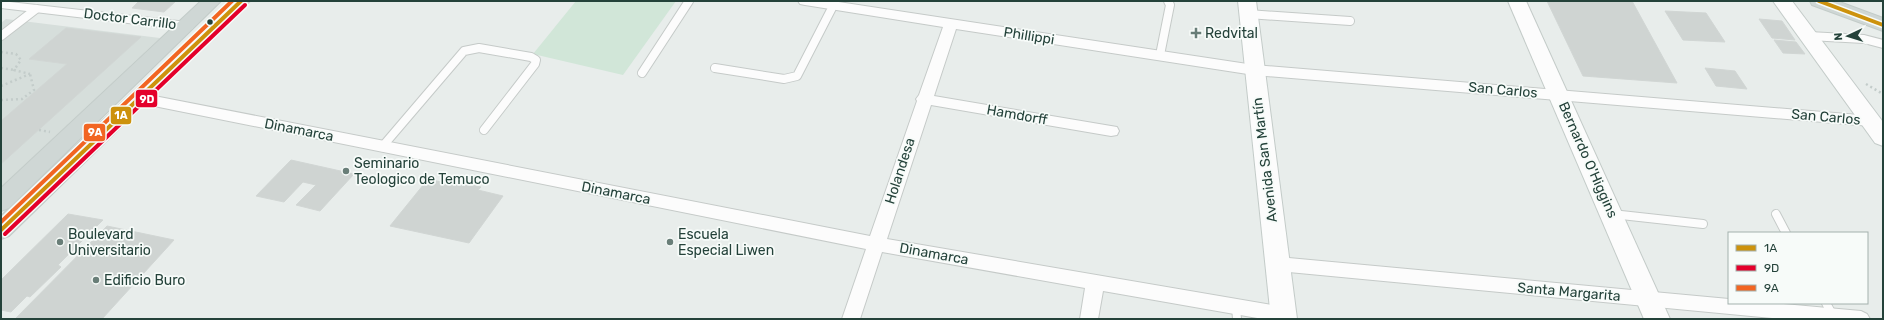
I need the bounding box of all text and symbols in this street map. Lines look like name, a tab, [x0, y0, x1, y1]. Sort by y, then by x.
street label: Doctor Carrillo	[83, 5, 177, 33]
north arrow	[1828, 16, 1868, 56]
unlabelled marker	[205, 17, 215, 27]
street label: Phillippi	[1002, 24, 1056, 48]
place label: Redvital	[1205, 25, 1258, 42]
marker: Redvital	[1190, 27, 1202, 39]
text: N	[1832, 32, 1845, 41]
street label: San Carlos	[1468, 79, 1538, 101]
line badge: 9D	[135, 89, 158, 108]
text: 9D	[140, 93, 155, 106]
street label: Avenida San Martín	[1249, 97, 1281, 223]
street label: Bernardo O'Higgins	[1555, 99, 1621, 221]
street label: Hamdorff	[985, 101, 1049, 129]
line badge: 1A	[110, 106, 132, 125]
street label: San Carlos	[1791, 106, 1861, 128]
text: 1A	[114, 109, 128, 122]
street label: Dinamarca	[263, 115, 335, 145]
line badge: 9A	[83, 123, 106, 142]
text: 9A	[88, 126, 102, 139]
street label: Holandesa	[881, 136, 919, 206]
place label: Seminario Teologico de Temuco	[354, 155, 490, 188]
marker: Seminario Teologico de Temuco	[341, 166, 351, 176]
street label: Dinamarca	[580, 178, 652, 208]
place label: Boulevard Universitario	[68, 226, 151, 259]
place label: Escuela Especial Liwen	[678, 226, 774, 259]
legend	[1728, 232, 1868, 304]
marker: Boulevard Universitario	[55, 237, 65, 247]
marker: Escuela Especial Liwen	[665, 237, 675, 247]
street label: Dinamarca	[898, 240, 970, 268]
text: 1A	[1764, 241, 1777, 255]
text: 9D	[1764, 261, 1779, 275]
place label: Edificio Buro	[104, 272, 185, 289]
marker: Edificio Buro	[91, 275, 101, 285]
street label: Santa Margarita	[1517, 279, 1621, 305]
text: 9A	[1764, 281, 1779, 295]

